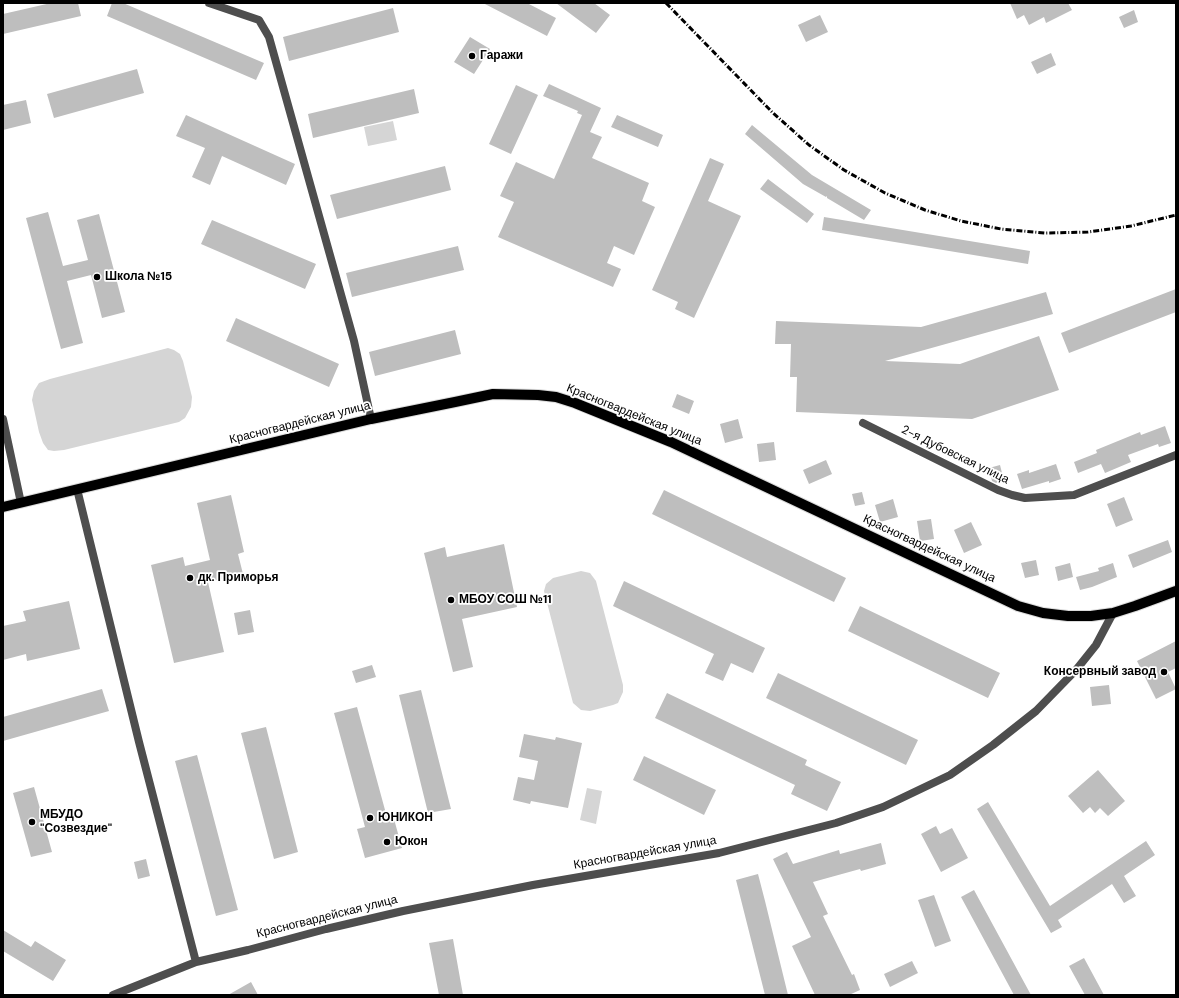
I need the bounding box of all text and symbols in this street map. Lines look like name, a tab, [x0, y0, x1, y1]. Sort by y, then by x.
place label: Гаражи	[480, 49, 523, 63]
marker: Гаражи	[467, 51, 477, 61]
place label: Школа №15	[105, 270, 172, 284]
marker: Школа №15	[92, 272, 102, 282]
street label: Красногвардейская улица	[564, 381, 704, 449]
street label: Красногвардейская улица	[228, 399, 372, 447]
street label: 2-я Дубовская улица	[899, 423, 1011, 487]
street label: Красногвардейская улица	[860, 512, 998, 586]
place label: дк. Приморья	[198, 571, 279, 585]
marker: дк. Приморья	[185, 573, 195, 583]
place label: МБОУ СОШ №11	[459, 593, 552, 607]
marker: МБОУ СОШ №11	[446, 595, 456, 605]
place label: Консервный завод	[1044, 665, 1156, 679]
marker: Консервный завод	[1159, 667, 1169, 677]
place label: МБУДО "Созвездие"	[40, 808, 112, 836]
place label: ЮНИКОН	[378, 811, 433, 825]
marker: ЮНИКОН	[365, 813, 375, 823]
marker: МБУДО "Созвездие"	[27, 817, 37, 827]
street label: Красногвардейская улица	[573, 833, 717, 873]
place label: Юкон	[395, 835, 428, 849]
marker: Юкон	[382, 837, 392, 847]
street label: Красногвардейская улица	[255, 893, 399, 941]

